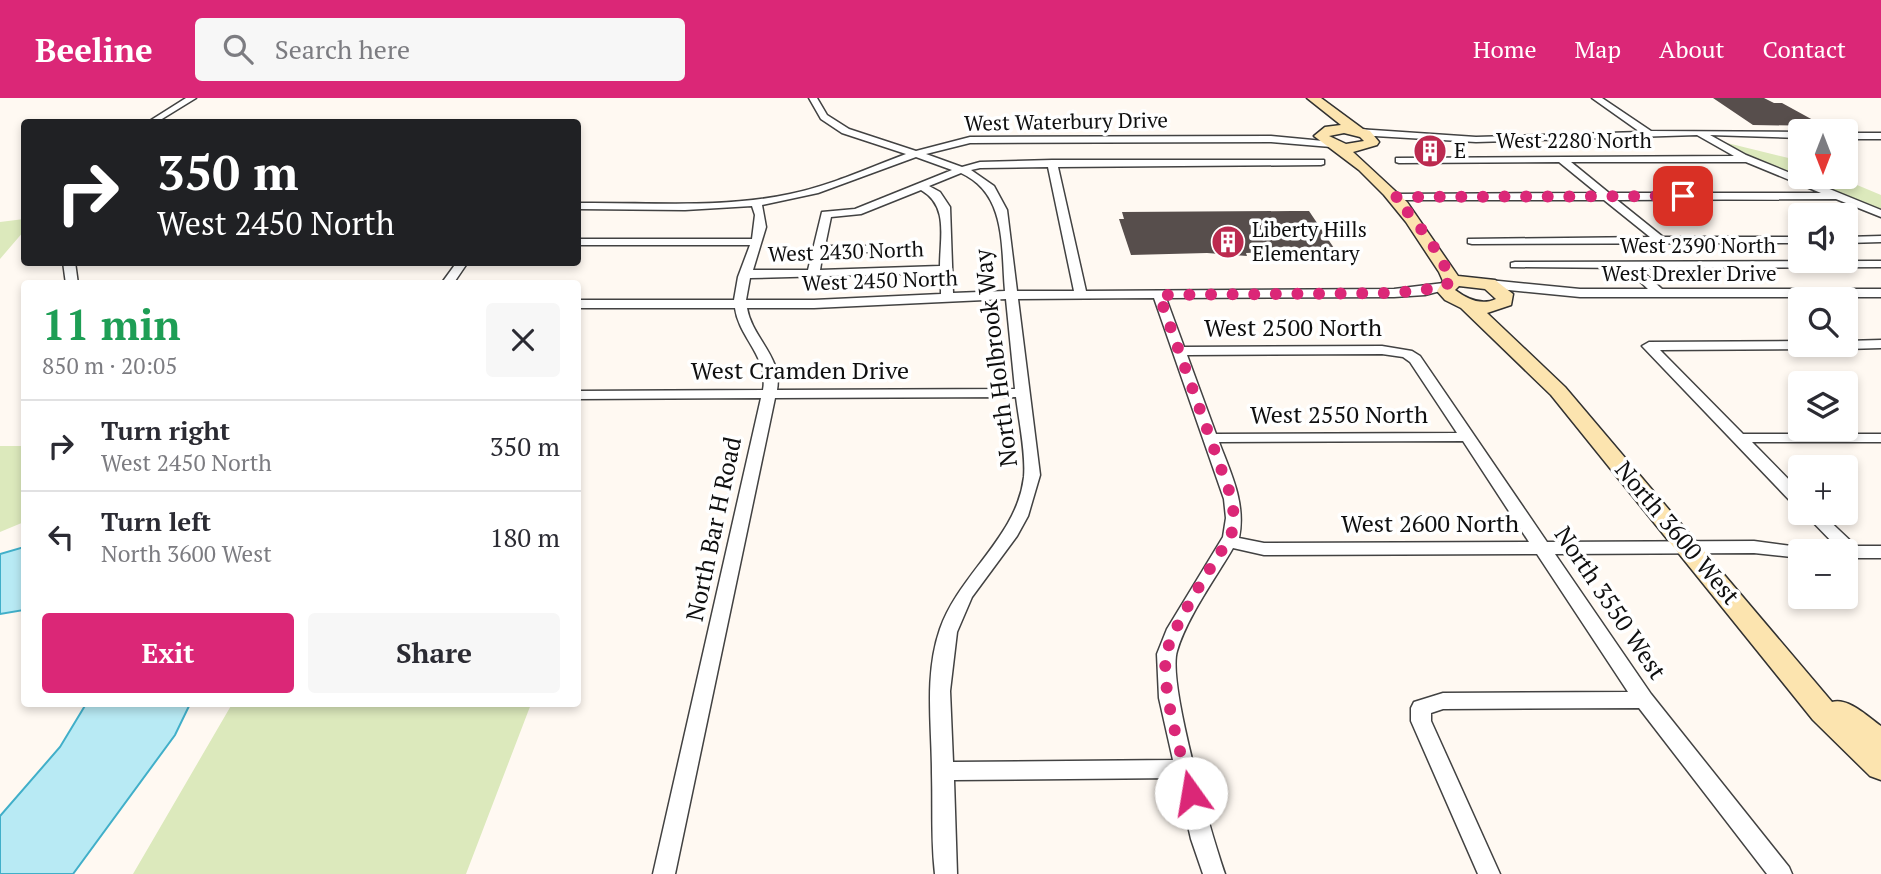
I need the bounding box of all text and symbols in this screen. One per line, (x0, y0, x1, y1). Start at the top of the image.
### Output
search box (195, 18, 685, 81)
text: Beeline (35, 28, 153, 71)
icon: search (219, 30, 257, 68)
text: Search here (275, 32, 410, 66)
text: Home (1473, 33, 1537, 65)
text: Map (1575, 33, 1621, 65)
text: About (1659, 33, 1725, 65)
text: Contact (1763, 33, 1846, 65)
street label: West Waterbury Drive (964, 105, 1168, 137)
north arrow (1788, 119, 1858, 189)
map controls (1788, 119, 1858, 609)
street label: West 2280 North (1496, 126, 1652, 154)
building icon: E (1411, 132, 1449, 170)
place label: E (1454, 136, 1466, 164)
text: 350 m (157, 139, 299, 204)
icon: right (42, 147, 133, 238)
pin (1653, 166, 1713, 226)
icon: arrive (1664, 177, 1702, 215)
text: West 2450 North (157, 202, 394, 244)
button: sound (1788, 203, 1858, 273)
place label: Liberty Hills Elementary (1252, 215, 1367, 267)
building icon: Liberty Hills Elementary (1209, 223, 1247, 261)
street label: West 2390 North (1620, 231, 1776, 259)
street label: West 2430 North (768, 234, 924, 268)
street label: North Holbrook Way (966, 247, 1024, 469)
street label: West Drexler Drive (1602, 259, 1776, 287)
street label: West 2450 North (802, 263, 958, 297)
button: search (1788, 287, 1858, 357)
text: 11 min (42, 296, 181, 352)
button: close (486, 303, 560, 377)
street label: West 2500 North (1204, 311, 1382, 343)
text: 850 m · 20:05 (42, 350, 177, 381)
street label: West Cramden Drive (691, 354, 909, 386)
button: layers (1788, 371, 1858, 441)
street label: West 2550 North (1250, 398, 1428, 430)
text: Turn right (101, 413, 230, 447)
icon: right (42, 427, 80, 465)
text: 350 m (490, 429, 560, 463)
street label: North Bar H Road (678, 434, 748, 624)
text: West 2450 North (101, 447, 272, 478)
street label: North 3600 West (1608, 454, 1747, 611)
button: + (1788, 455, 1858, 525)
text: Turn left (101, 504, 211, 538)
street label: West 2600 North (1341, 507, 1519, 539)
icon: left (42, 518, 80, 556)
text: 180 m (490, 520, 560, 554)
street label: North 3550 West (1548, 520, 1674, 685)
text: North 3600 West (101, 538, 272, 569)
button: − (1788, 539, 1858, 609)
button: Exit (42, 613, 294, 693)
button: Share (308, 613, 560, 693)
position arrow (1154, 756, 1228, 830)

